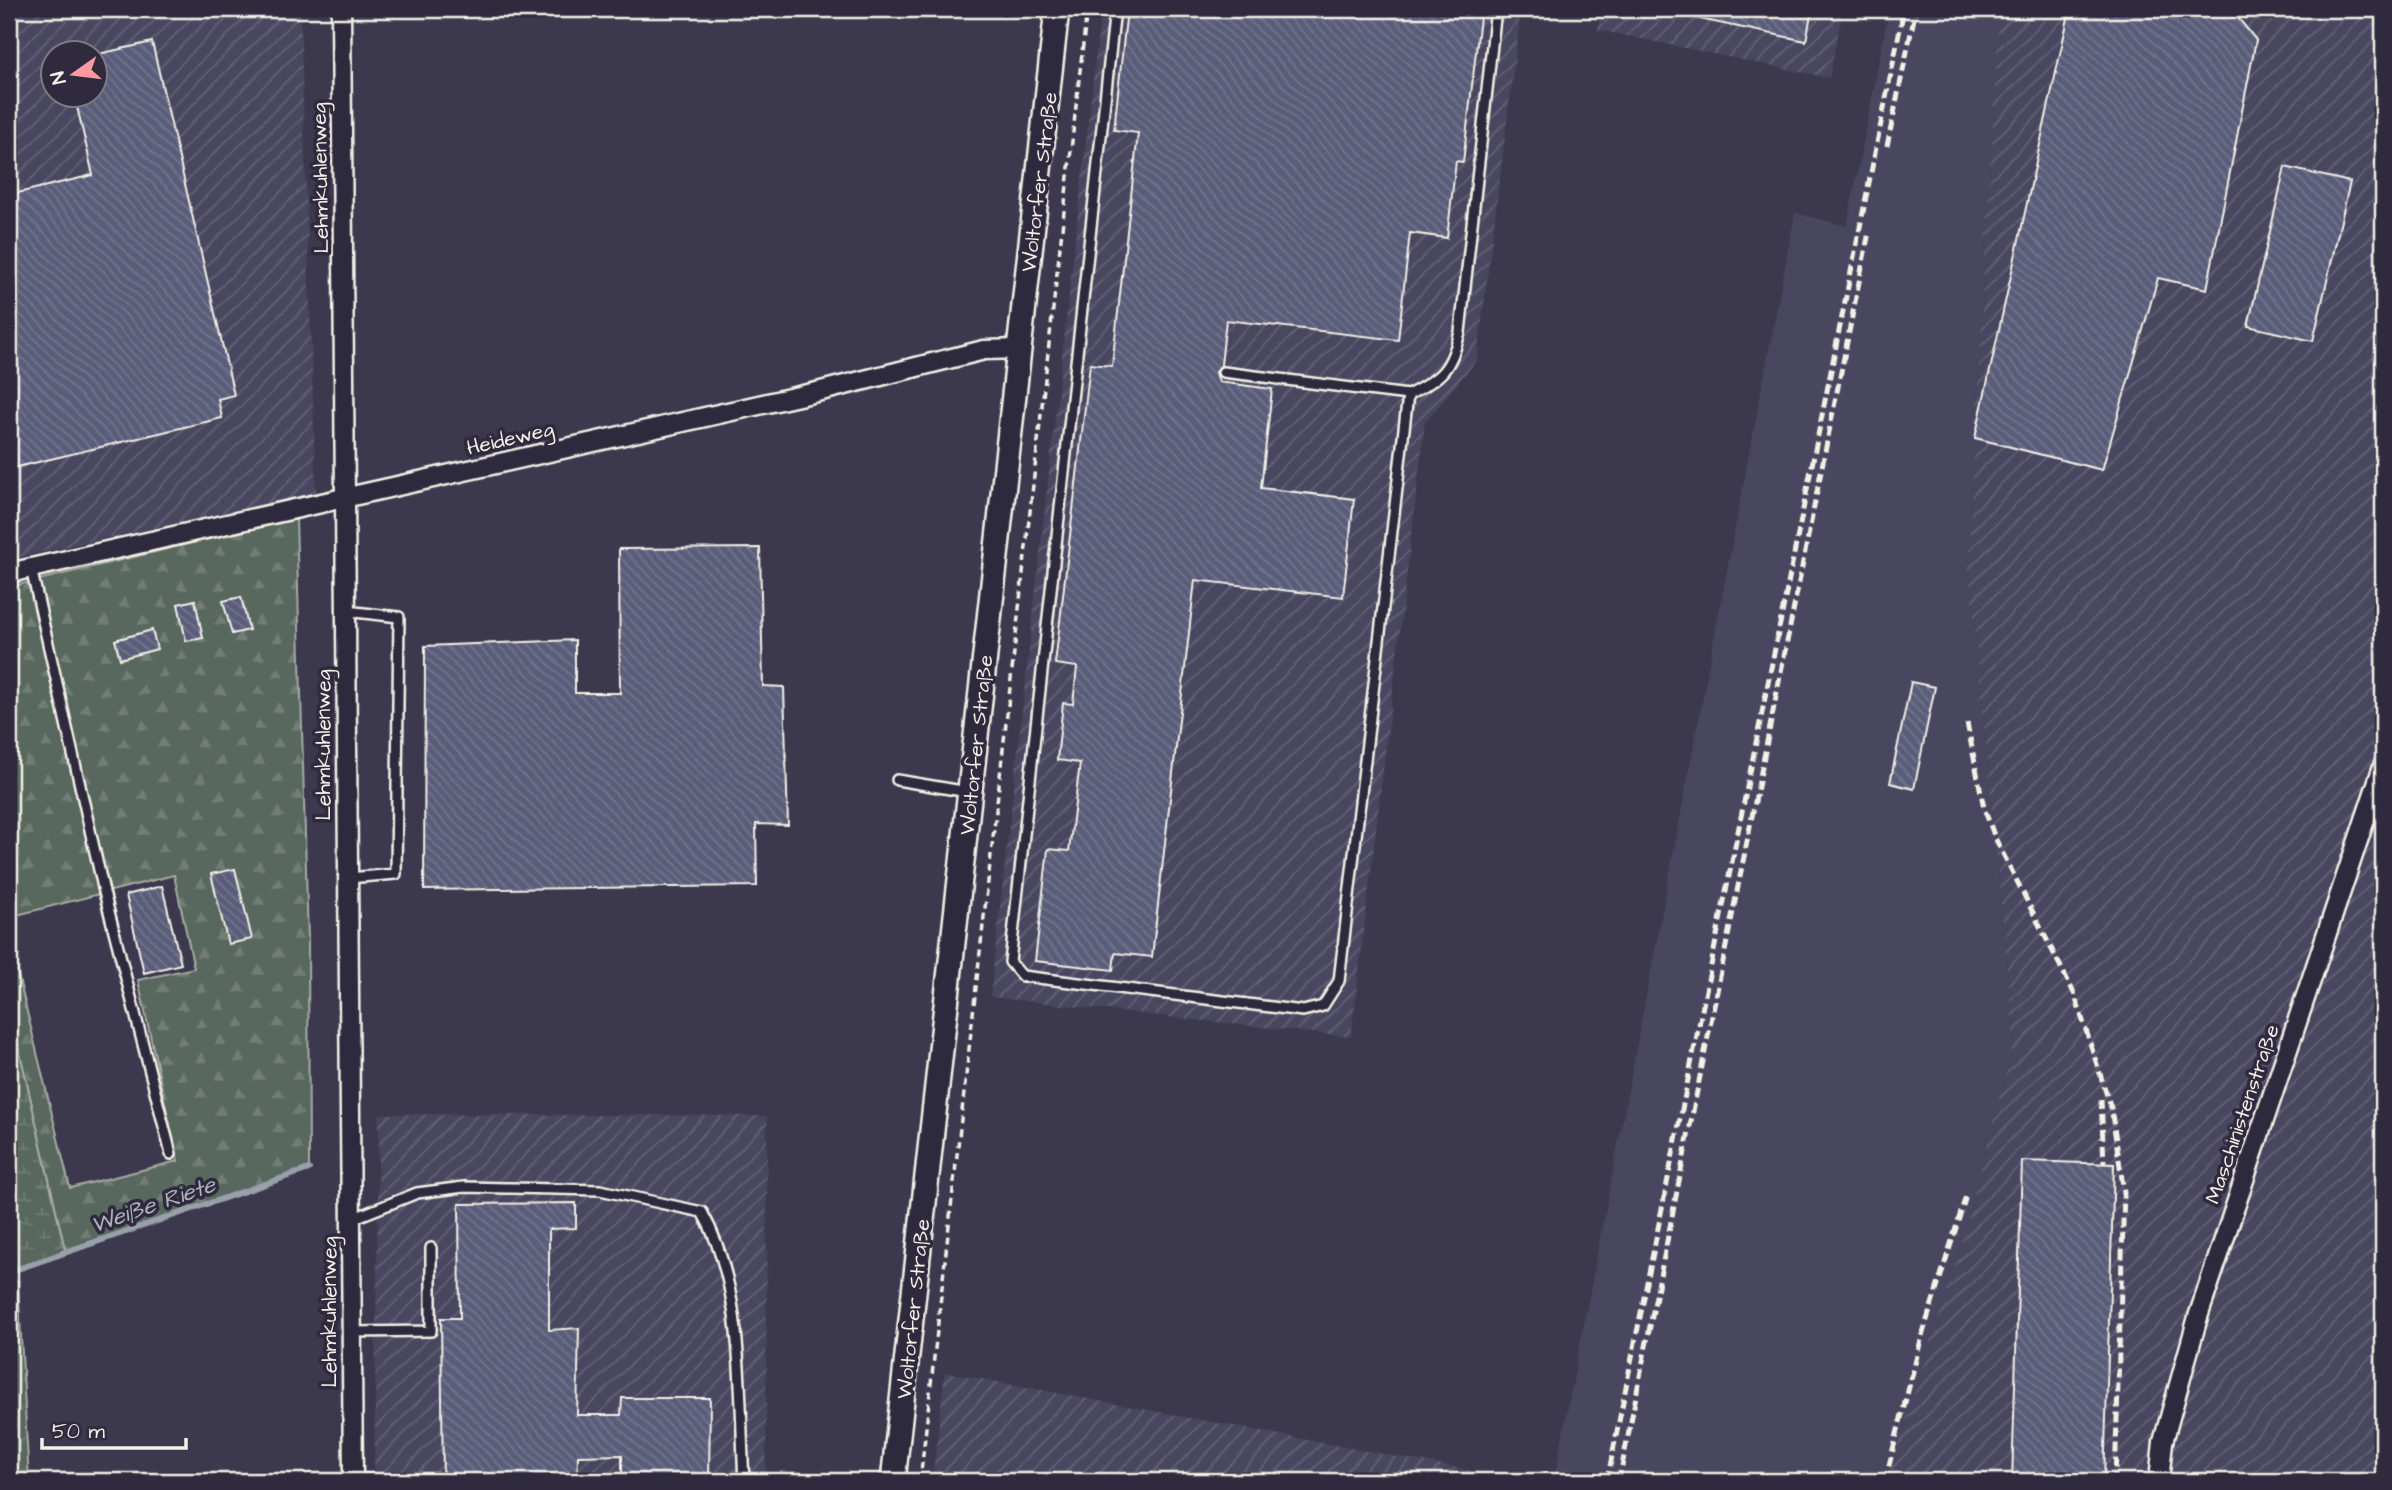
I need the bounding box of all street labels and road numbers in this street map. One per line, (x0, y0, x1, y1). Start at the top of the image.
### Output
street label: Woltorfer Straße (1014, 90, 1065, 274)
street label: Lehmkuhlenweg (305, 102, 338, 254)
street label: Heideweg (464, 414, 557, 465)
street label: Woltorfer Straße (953, 653, 1000, 837)
street label: Lehmkuhlenweg (309, 669, 340, 820)
street label: Maschinistenstraße (2198, 1021, 2287, 1208)
street label: Woltorfer Straße (890, 1217, 937, 1401)
street label: Lehmkuhlenweg (315, 1236, 346, 1387)

